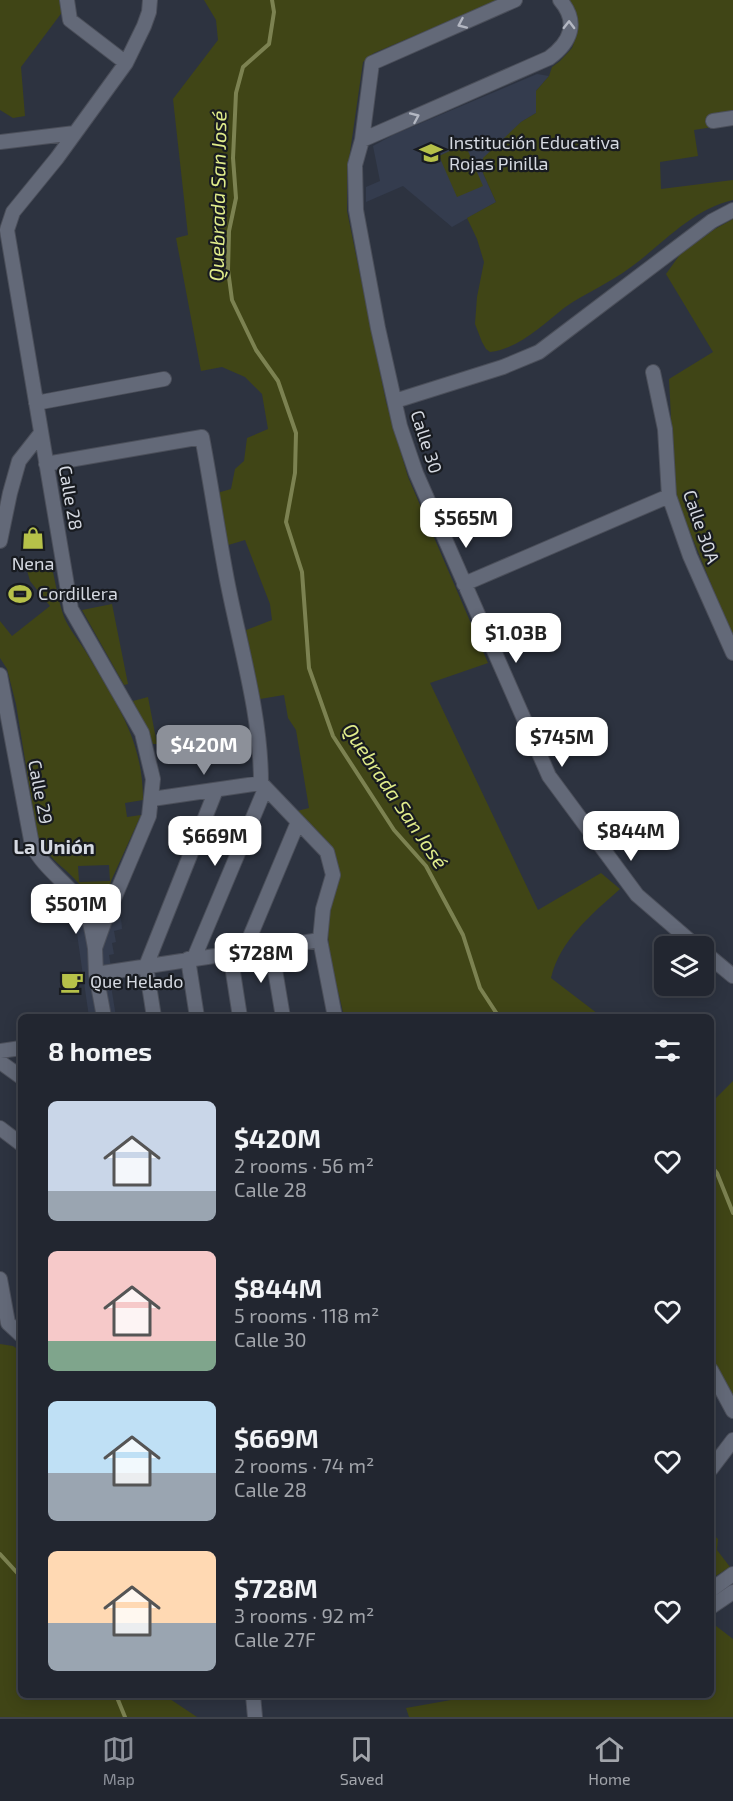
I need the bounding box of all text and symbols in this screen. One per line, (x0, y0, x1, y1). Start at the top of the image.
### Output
one-way arrow (457, 16, 468, 28)
one-way arrow (563, 20, 575, 29)
water label: Quebrada San José (204, 110, 230, 282)
one-way arrow (409, 112, 420, 124)
place label: Institución Educativa Rojas Pinilla (449, 131, 620, 174)
school or university icon: Institución Educativa Rojas Pinilla (418, 140, 444, 166)
street label: Calle 30 (406, 407, 448, 476)
street label: Calle 28 (54, 464, 88, 532)
street label: Calle 30A (679, 487, 725, 567)
pin: $565M (424, 498, 508, 549)
text: $565M (434, 505, 498, 529)
shop icon: Nena (20, 525, 46, 551)
place label: Nena (12, 552, 54, 574)
sports icon: Cordillera (7, 581, 33, 607)
place label: Cordillera (38, 582, 118, 604)
pin: $1.03B (467, 613, 565, 664)
text: $1.03B (485, 620, 547, 644)
pin: $745M (520, 717, 604, 768)
water label: Quebrada San José (338, 718, 454, 873)
text: $745M (530, 724, 594, 748)
pin: $420M (162, 725, 246, 776)
text: $420M (171, 732, 237, 756)
street label: Calle 29 (24, 758, 58, 826)
pin: $844M (589, 811, 673, 862)
pin: $669M (173, 816, 257, 867)
text: $844M (597, 818, 665, 842)
text: $669M (182, 823, 248, 847)
district label: La Unión (13, 834, 95, 858)
pin: $501M (34, 884, 118, 935)
text: $501M (45, 891, 107, 915)
pin: $728M (219, 933, 303, 984)
map controls (654, 936, 714, 996)
button: layers (654, 936, 714, 996)
text: $728M (229, 940, 293, 964)
cafe icon: Que Helado (59, 969, 85, 995)
place label: Que Helado (90, 970, 183, 992)
icon: filters (651, 1034, 684, 1067)
text: 8 homes (48, 1035, 152, 1066)
text: $420M (234, 1122, 321, 1153)
icon: home (96, 1125, 168, 1197)
icon: heart (651, 1145, 684, 1178)
text: 2 rooms · 56 m² (234, 1153, 374, 1177)
text: Calle 28 (234, 1177, 307, 1201)
text: $844M (234, 1272, 322, 1303)
icon: home (96, 1275, 168, 1347)
icon: heart (651, 1295, 684, 1328)
text: 5 rooms · 118 m² (234, 1303, 379, 1327)
text: Calle 30 (234, 1327, 307, 1351)
text: $669M (234, 1422, 319, 1453)
icon: home (96, 1425, 168, 1497)
icon: heart (651, 1445, 684, 1478)
text: 2 rooms · 74 m² (234, 1453, 374, 1477)
text: Calle 28 (234, 1477, 307, 1501)
text: $728M (234, 1572, 318, 1603)
icon: home (96, 1575, 168, 1647)
icon: heart (651, 1595, 684, 1628)
text: 3 rooms · 92 m² (234, 1603, 374, 1627)
text: Calle 27F (234, 1627, 316, 1651)
tab: Map (102, 1733, 135, 1788)
tab: Saved (340, 1733, 384, 1788)
tab: Home (588, 1733, 631, 1788)

